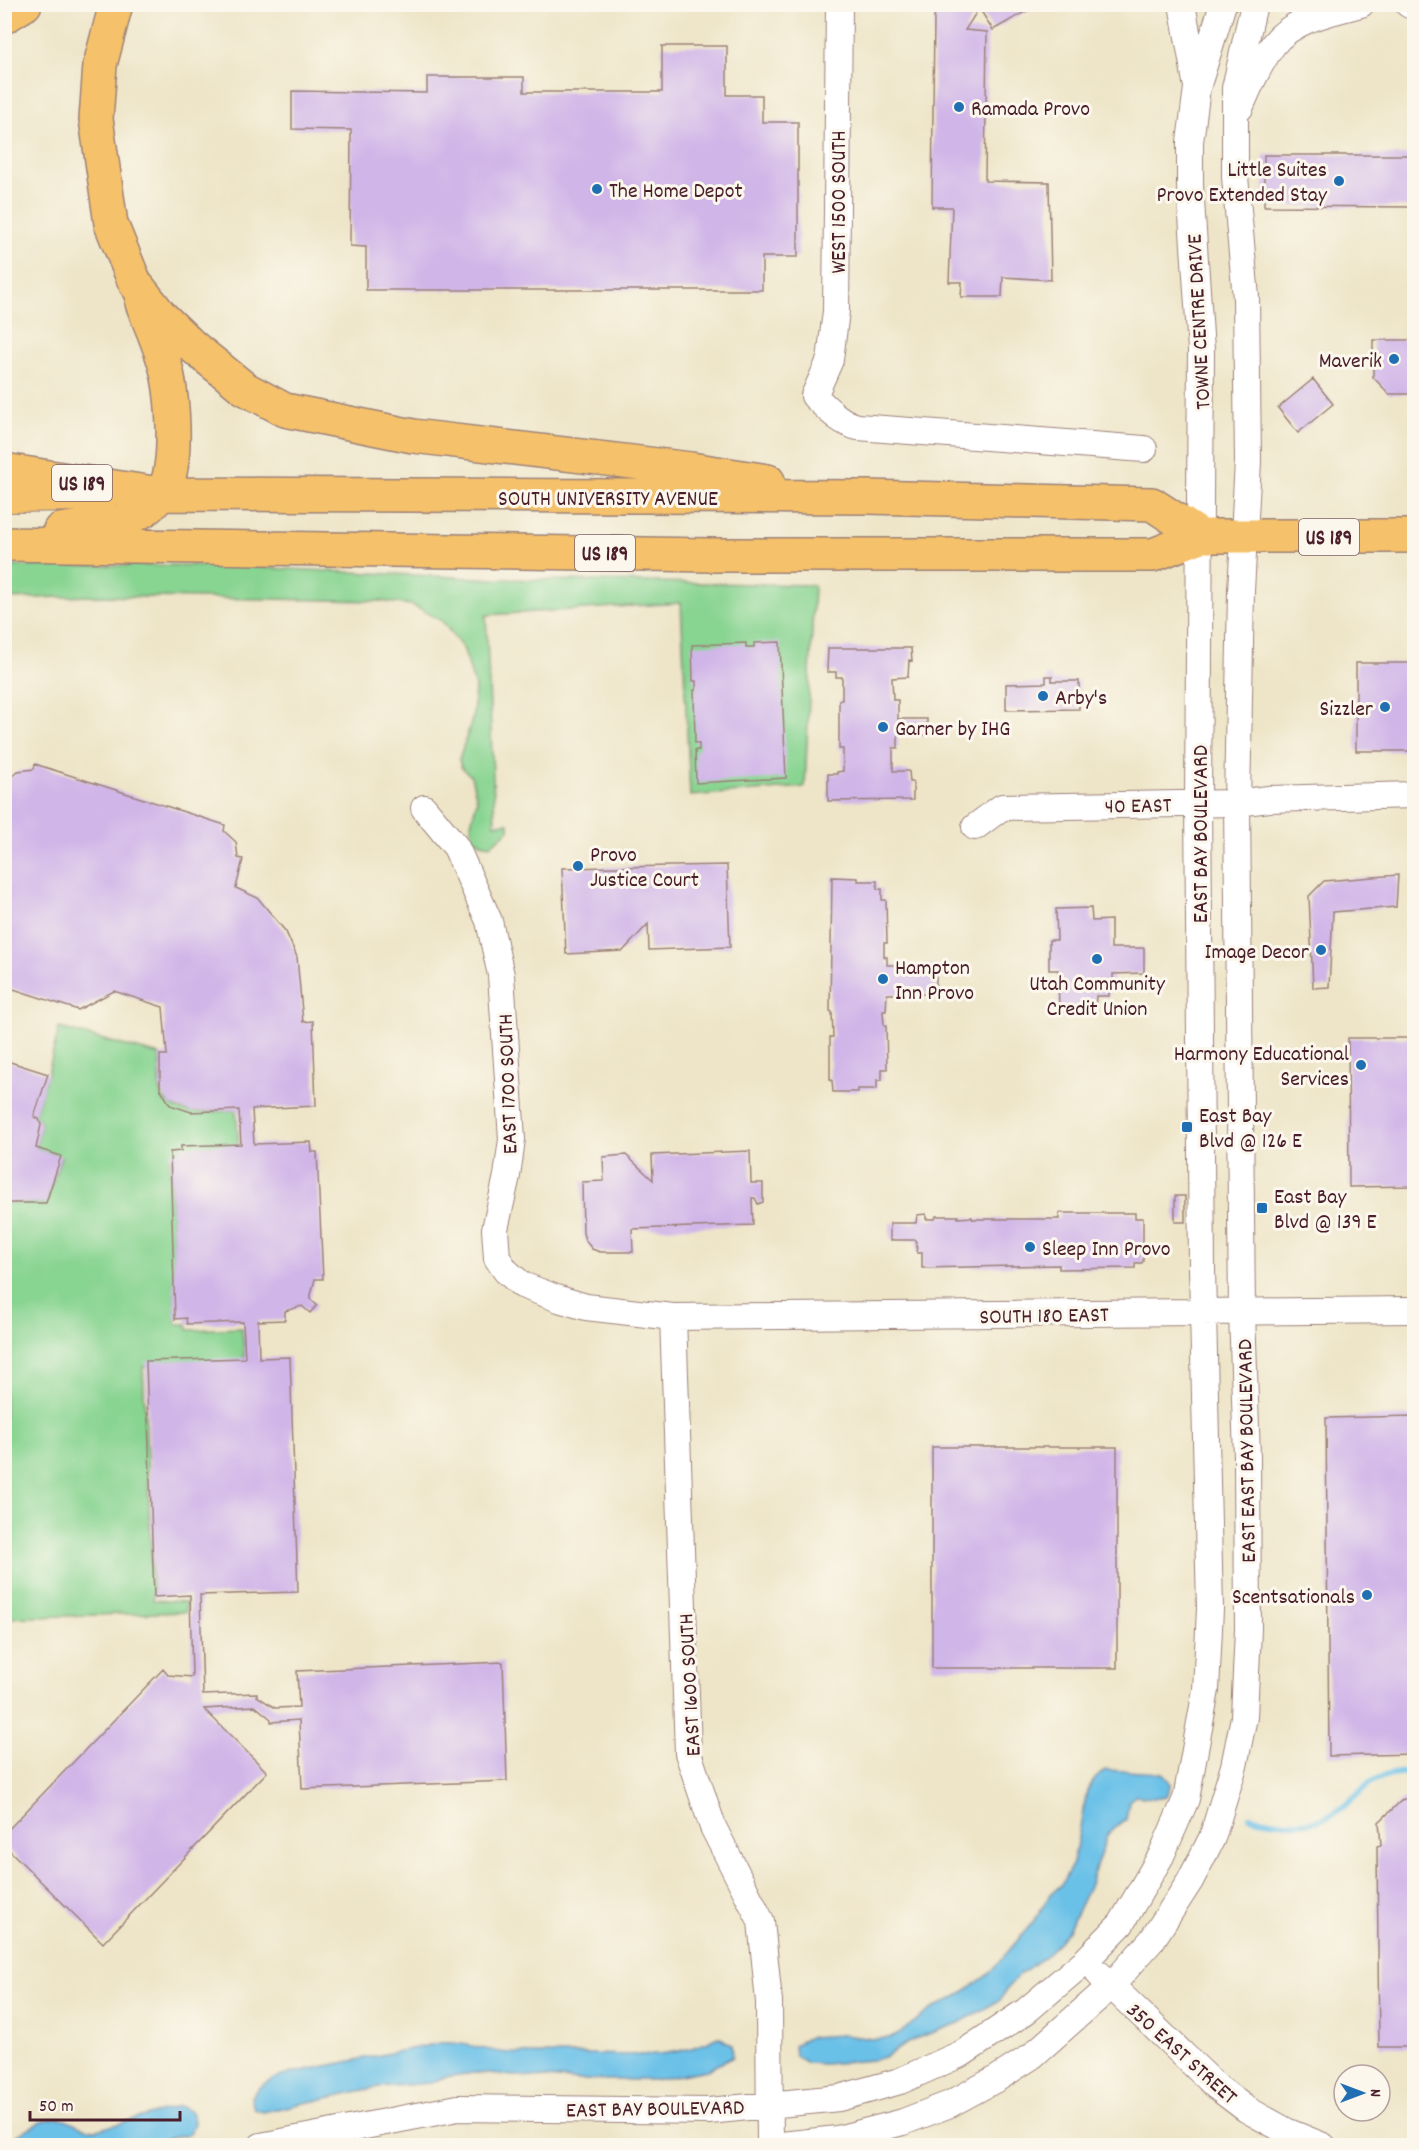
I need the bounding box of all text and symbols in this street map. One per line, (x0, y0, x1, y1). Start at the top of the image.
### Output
place label: Ramada Provo (971, 95, 1090, 126)
marker: Ramada Provo (952, 100, 966, 114)
street label: WEST 1500 SOUTH (825, 130, 856, 274)
place label: Little Suites Provo Extended Stay (1157, 156, 1328, 212)
marker: Little Suites Provo Extended Stay (1332, 174, 1346, 188)
place label: The Home Depot (609, 177, 743, 208)
marker: The Home Depot (590, 182, 604, 196)
street label: TOWNE CENTRE DRIVE (1180, 233, 1221, 410)
place label: Maverik (1319, 347, 1382, 378)
marker: Maverik (1387, 352, 1401, 366)
road number: US 189 (52, 465, 112, 501)
street label: SOUTH UNIVERSITY AVENUE (498, 485, 718, 516)
road number: US 189 (1299, 519, 1359, 555)
road number: US 189 (575, 535, 635, 571)
place label: Arby's (1055, 684, 1107, 715)
marker: Arby's (1036, 689, 1050, 703)
place label: Sizzler (1319, 695, 1374, 726)
marker: Sizzler (1378, 700, 1392, 714)
place label: Garner by IHG (895, 715, 1010, 746)
marker: Garner by IHG (876, 720, 890, 734)
street label: EAST BAY BOULEVARD (1187, 745, 1218, 923)
street label: 40 EAST (1104, 791, 1172, 824)
place label: Provo Justice Court (590, 841, 699, 897)
marker: Provo Justice Court (571, 859, 585, 873)
place label: Image Decor (1205, 938, 1310, 969)
marker: Image Decor (1314, 943, 1328, 957)
marker: Utah Community Credit Union (1090, 952, 1104, 966)
place label: Hampton Inn Provo (895, 954, 974, 1010)
place label: Utah Community Credit Union (1029, 970, 1166, 1026)
marker: Hampton Inn Provo (876, 972, 890, 986)
street label: EAST 1700 SOUTH (492, 1013, 527, 1155)
place label: Harmony Educational Services (1174, 1040, 1349, 1096)
marker: Harmony Educational Services (1354, 1058, 1368, 1072)
place label: East Bay Blvd @ 126 E (1199, 1102, 1302, 1158)
marker: East Bay Blvd @ 126 E (1180, 1120, 1194, 1134)
place label: East Bay Blvd @ 139 E (1274, 1183, 1377, 1239)
marker: East Bay Blvd @ 139 E (1255, 1201, 1269, 1215)
place label: Sleep Inn Provo (1042, 1235, 1171, 1266)
marker: Sleep Inn Provo (1023, 1240, 1037, 1254)
street label: SOUTH 180 EAST (979, 1301, 1109, 1334)
street label: EAST EAST BAY BOULEVARD (1231, 1339, 1266, 1563)
place label: Scentsationals (1232, 1583, 1355, 1614)
marker: Scentsationals (1360, 1588, 1374, 1602)
street label: EAST 1600 SOUTH (672, 1613, 711, 1757)
street label: 350 EAST STREET (1118, 1996, 1243, 2113)
north arrow (1332, 2063, 1392, 2123)
scale bar (30, 2084, 180, 2122)
text: N (1363, 2089, 1386, 2097)
street label: EAST BAY BOULEVARD (566, 2093, 745, 2128)
text: 50 m (39, 2095, 74, 2120)

